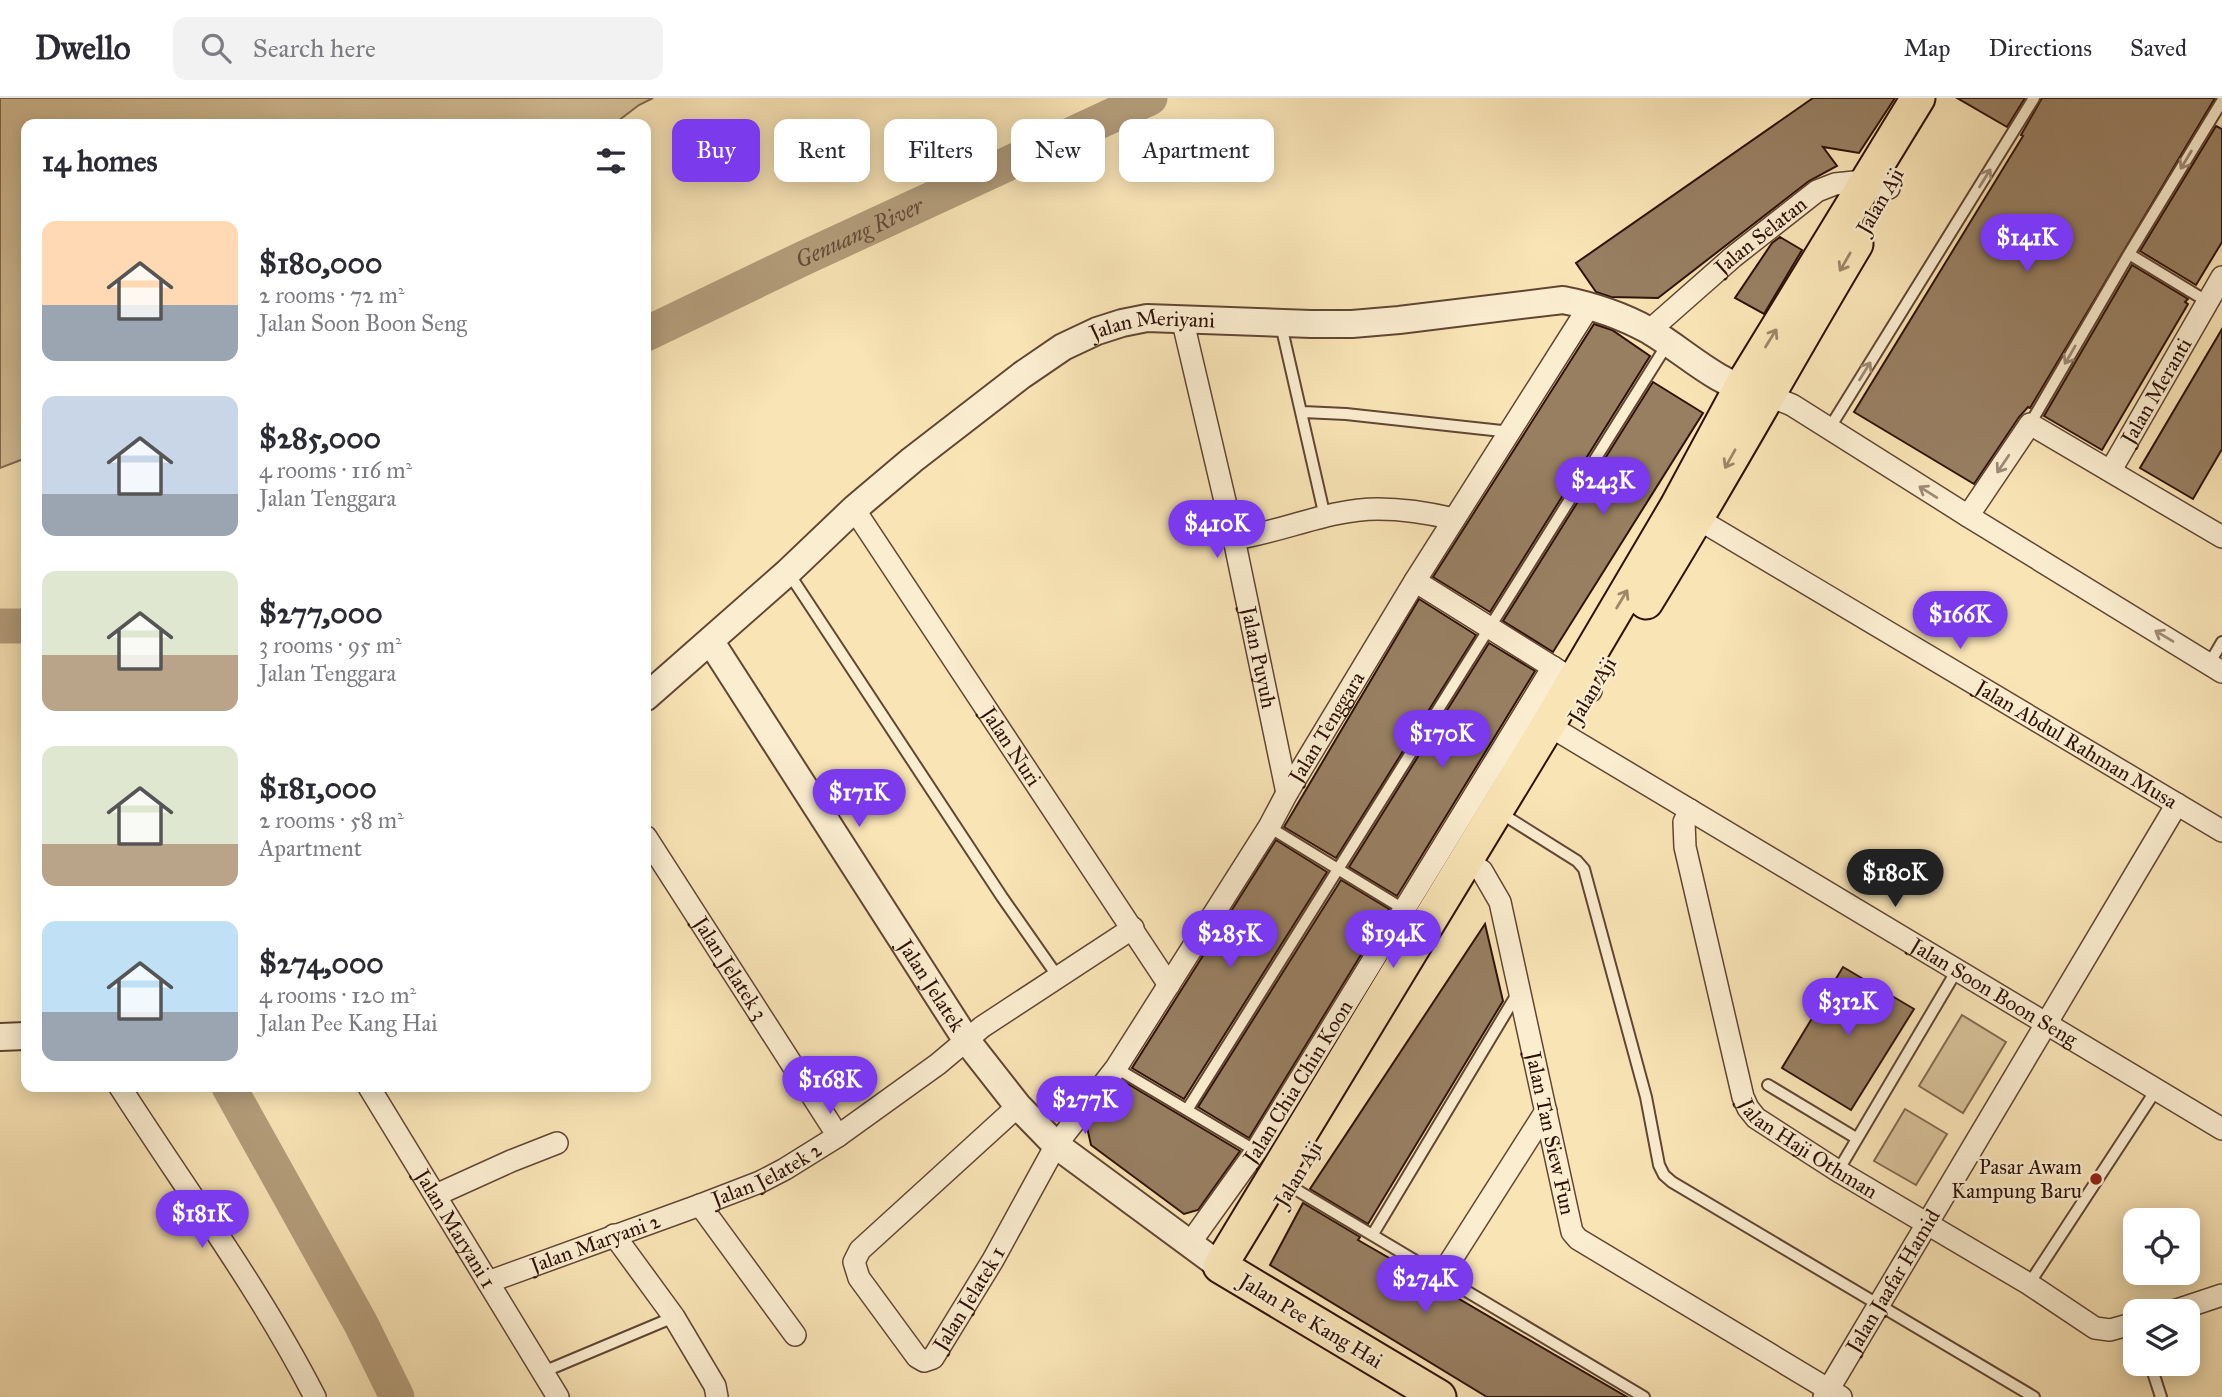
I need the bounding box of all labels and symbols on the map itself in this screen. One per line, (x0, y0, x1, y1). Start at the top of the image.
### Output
one-way arrow (2179, 149, 2193, 169)
street label: Jalan Aji (1850, 163, 1909, 241)
one-way arrow (1978, 168, 1992, 188)
water label: Genuang River (791, 190, 929, 274)
street label: Jalan Selatan (1708, 191, 1812, 281)
pin: $141K (1978, 214, 2076, 274)
one-way arrow (1837, 252, 1851, 272)
street label: Jalan Meriyani (1083, 303, 1216, 347)
one-way arrow (1764, 329, 1779, 348)
street label: Jalan Meranti (2114, 333, 2197, 451)
one-way arrow (2063, 344, 2076, 365)
one-way arrow (1859, 362, 1873, 382)
one-way arrow (1723, 448, 1736, 469)
one-way arrow (1996, 454, 2010, 473)
pin: $243K (1554, 458, 1652, 517)
one-way arrow (1919, 484, 1939, 498)
pin: $410K (1168, 500, 1266, 560)
one-way arrow (1615, 590, 1629, 610)
pin: $166K (1911, 592, 2009, 651)
street label: Jalan Puyuh (1235, 602, 1282, 711)
one-way arrow (2154, 629, 2174, 643)
street label: Jalan Aji (1561, 652, 1622, 729)
street label: Jalan Tenggara (1282, 667, 1370, 789)
street label: Jalan Abdul Rahman Musa (1969, 673, 2182, 814)
street label: Jalan Nuri (975, 700, 1047, 791)
pin: $170K (1393, 710, 1491, 770)
pin: $171K (810, 770, 908, 829)
pin: $180K (1846, 850, 1944, 909)
street label: Jalan Jelatek 3 (687, 910, 773, 1025)
pin: $285K (1181, 910, 1279, 970)
pin: $194K (1344, 910, 1442, 970)
street label: Jalan Soon Boon Seng (1904, 931, 2082, 1052)
street label: Jalan Jelatek (891, 933, 971, 1037)
pin: $312K (1799, 978, 1897, 1038)
street label: Jalan Chia Chin Koon (1237, 995, 1358, 1171)
street label: Jalan Tan Siew Fun (1520, 1047, 1581, 1217)
pin: $168K (781, 1056, 879, 1116)
pin: $277K (1036, 1076, 1134, 1136)
street label: Jalan Haji Othman (1732, 1093, 1882, 1205)
street label: Jalan Jelatek 2 (706, 1136, 827, 1213)
street label: Jalan Aji (1267, 1136, 1328, 1213)
place label: Pasar Awam Kampung Baru (1951, 1154, 2082, 1204)
street label: Jalan Maryani 1 (408, 1163, 501, 1293)
marker: Pasar Awam Kampung Baru (2088, 1171, 2104, 1187)
pin: $181K (153, 1190, 251, 1250)
street label: Jalan Jaafar Hamid (1839, 1204, 1946, 1359)
street label: Jalan Maryani 2 (525, 1207, 664, 1279)
street label: Jalan Jelatek 1 (926, 1242, 1011, 1357)
pin: $274K (1376, 1256, 1474, 1315)
street label: Jalan Pee Kang Hai (1233, 1267, 1388, 1374)

